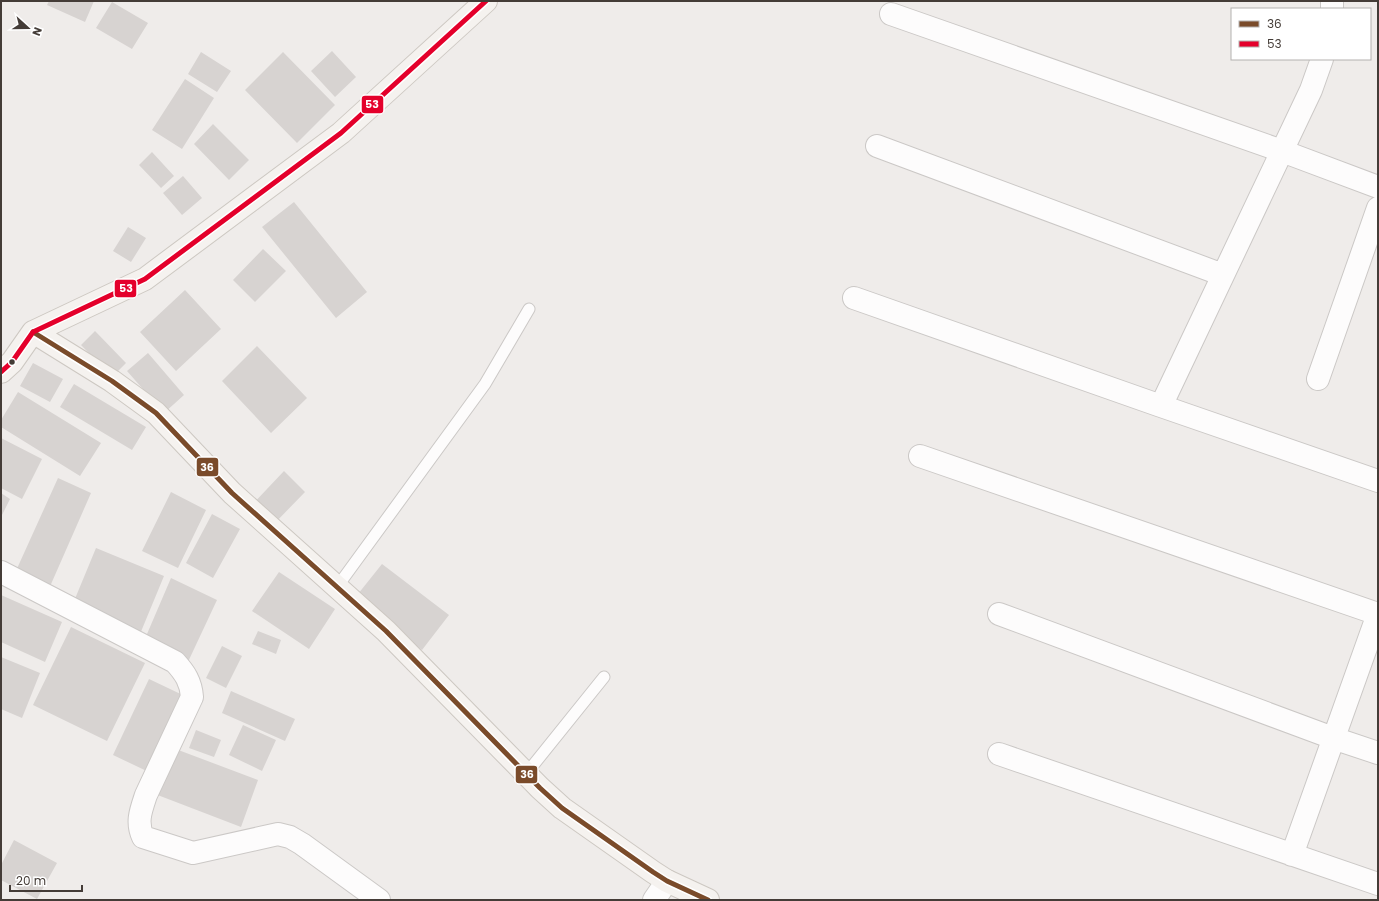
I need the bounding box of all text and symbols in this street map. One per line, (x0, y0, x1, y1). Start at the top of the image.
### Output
north arrow (8, 8, 48, 48)
legend (1231, 8, 1371, 60)
text: 36 (1267, 15, 1282, 32)
text: N (28, 25, 46, 38)
text: 53 (1267, 35, 1282, 52)
line badge: 53 (361, 95, 384, 114)
text: 53 (365, 96, 379, 112)
line badge: 53 (114, 279, 137, 298)
text: 53 (119, 280, 133, 296)
unlabelled marker (7, 357, 17, 367)
line badge: 36 (196, 457, 219, 477)
text: 36 (200, 459, 214, 475)
line badge: 36 (515, 765, 538, 784)
text: 36 (520, 766, 534, 782)
scale bar (10, 867, 82, 893)
text: 20 m (16, 872, 46, 889)

